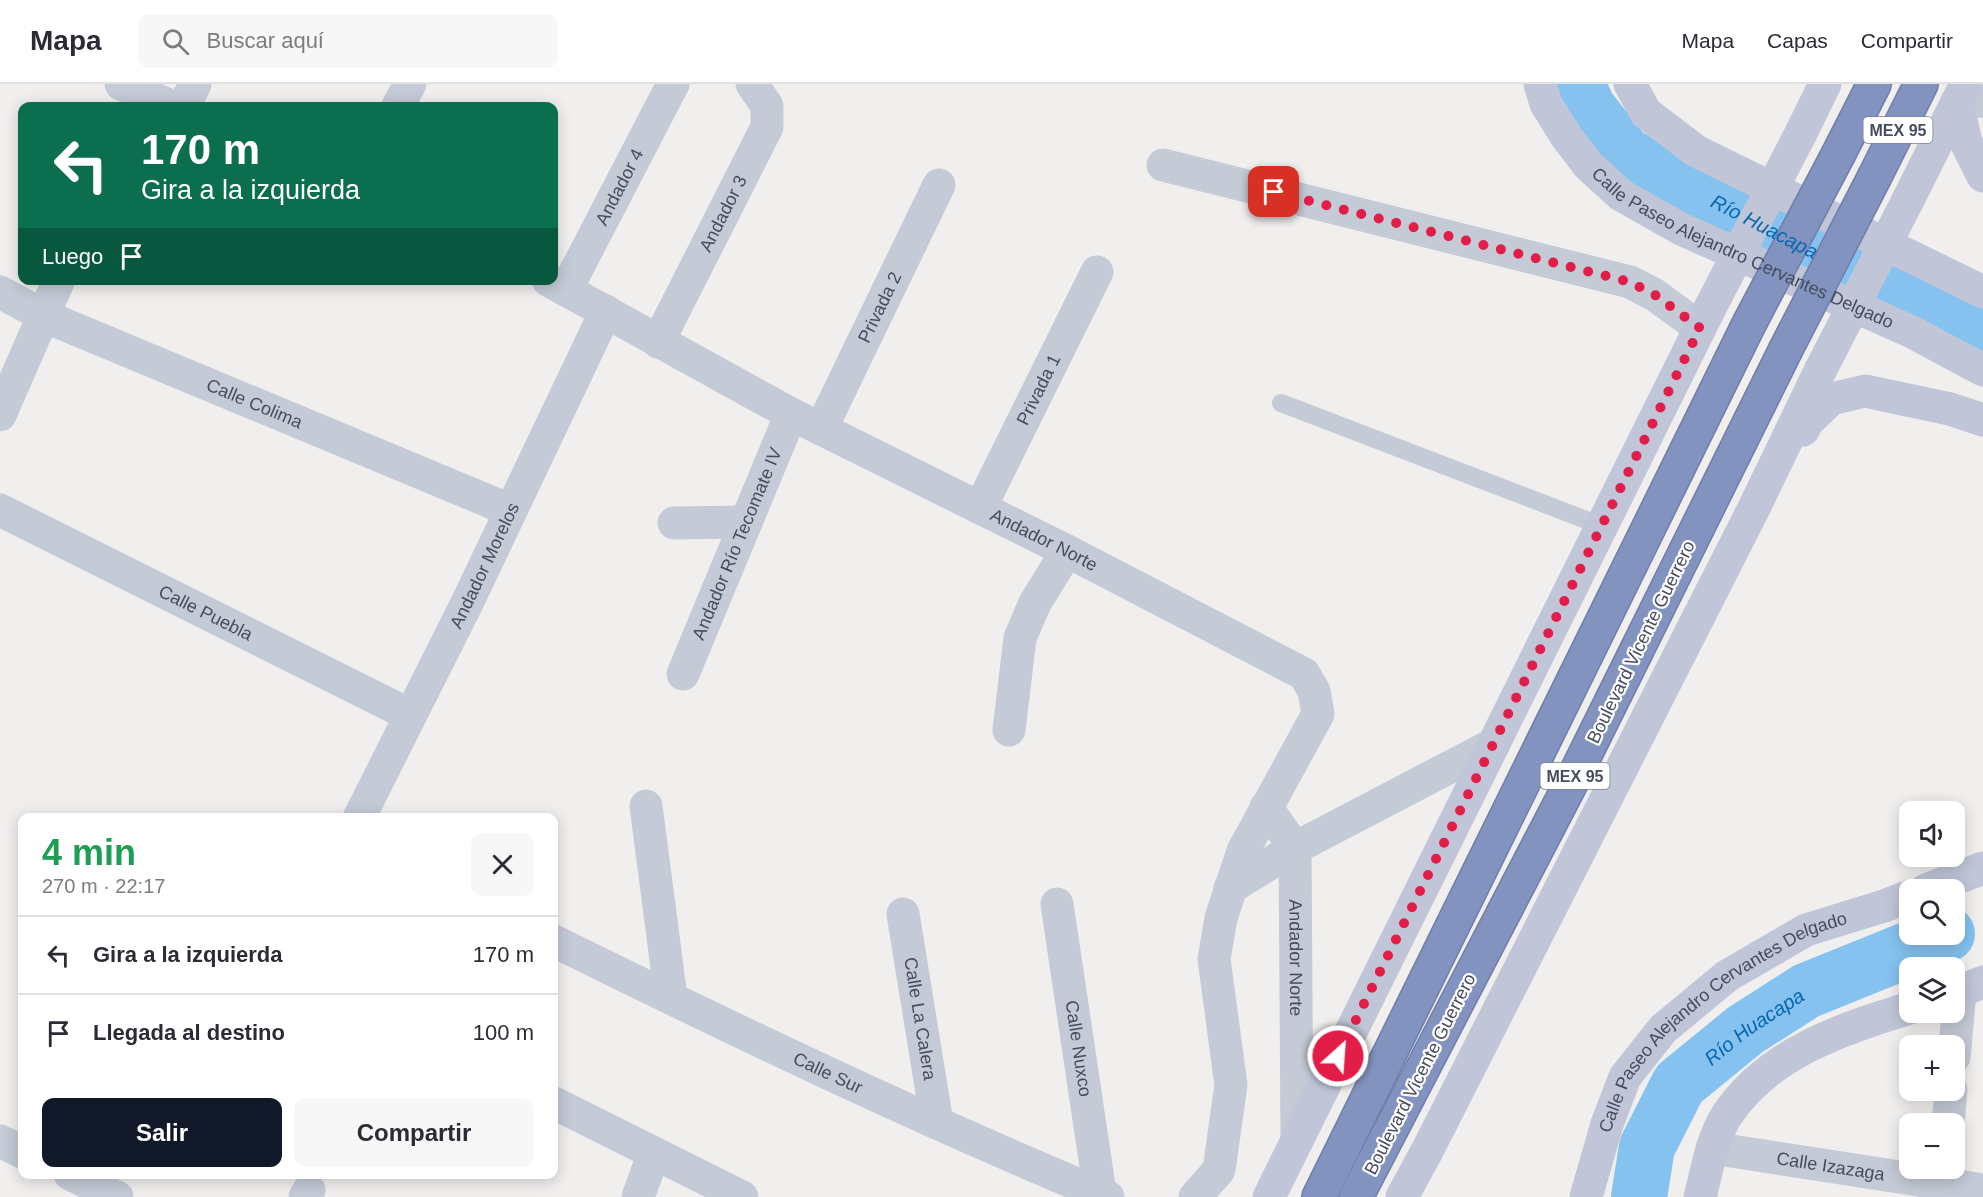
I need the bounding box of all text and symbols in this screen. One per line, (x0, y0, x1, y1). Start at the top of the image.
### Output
search box (138, 14, 558, 68)
text: Mapa (30, 25, 102, 56)
icon: search (159, 25, 192, 58)
text: Buscar aquí (207, 28, 324, 53)
text: Mapa (1682, 29, 1734, 52)
text: Capas (1767, 29, 1828, 52)
text: Compartir (1861, 29, 1953, 52)
road number: MEX 95 (1864, 117, 1932, 143)
icon: left (42, 126, 120, 204)
text: 170 m (141, 126, 260, 173)
street label: Andador 4 (591, 146, 648, 229)
street label: Calle Paseo Alejandro Cervantes Delgado (1588, 164, 1897, 332)
pin (1248, 166, 1299, 217)
street label: Andador 3 (695, 172, 751, 255)
text: Gira a la izquierda (141, 175, 360, 205)
icon: arrive (1257, 175, 1290, 208)
water label: Río Huacapa (1708, 190, 1822, 263)
icon: arrive (115, 240, 148, 273)
text: Luego (42, 244, 103, 269)
street label: Privada 2 (854, 269, 905, 346)
street label: Privada 1 (1013, 351, 1064, 428)
street label: Calle Colima (203, 375, 306, 433)
street label: Andador Río Tecomate IV (688, 445, 786, 643)
street label: Andador Morelos (446, 499, 523, 632)
street label: Andador Norte (987, 505, 1101, 575)
street label: Boulevard Vicente Guerrero (1583, 537, 1699, 747)
street label: Calle Puebla (156, 581, 257, 645)
road number: MEX 95 (1540, 763, 1610, 789)
map controls (1899, 801, 1965, 1179)
button: sound (1899, 801, 1965, 867)
text: 4 min (42, 832, 136, 873)
button: close (471, 833, 534, 896)
text: 270 m · 22:17 (42, 875, 165, 897)
button: search (1899, 879, 1965, 945)
street label: Andador Norte (1285, 899, 1306, 1016)
street label: Calle Paseo Alejandro Cervantes Delgado (1595, 908, 1849, 1135)
icon: left (42, 939, 75, 972)
text: Gira a la izquierda (93, 942, 283, 967)
text: 170 m (473, 942, 534, 967)
street label: Calle La Calera (900, 956, 940, 1082)
button: layers (1899, 957, 1965, 1023)
street label: Boulevard Vicente Guerrero (1361, 970, 1479, 1178)
water label: Río Huacapa (1700, 984, 1808, 1070)
street label: Calle Nuxco (1061, 999, 1096, 1098)
icon: arrive (42, 1017, 75, 1050)
text: Llegada al destino (93, 1020, 285, 1045)
text: 100 m (473, 1020, 534, 1045)
position arrow (1306, 1024, 1370, 1088)
button: + (1899, 1035, 1965, 1101)
street label: Calle Sur (790, 1048, 866, 1098)
button: Salir (42, 1098, 282, 1167)
button: Compartir (294, 1098, 534, 1167)
button: − (1899, 1113, 1965, 1179)
street label: Calle Izazaga (1775, 1148, 1887, 1185)

